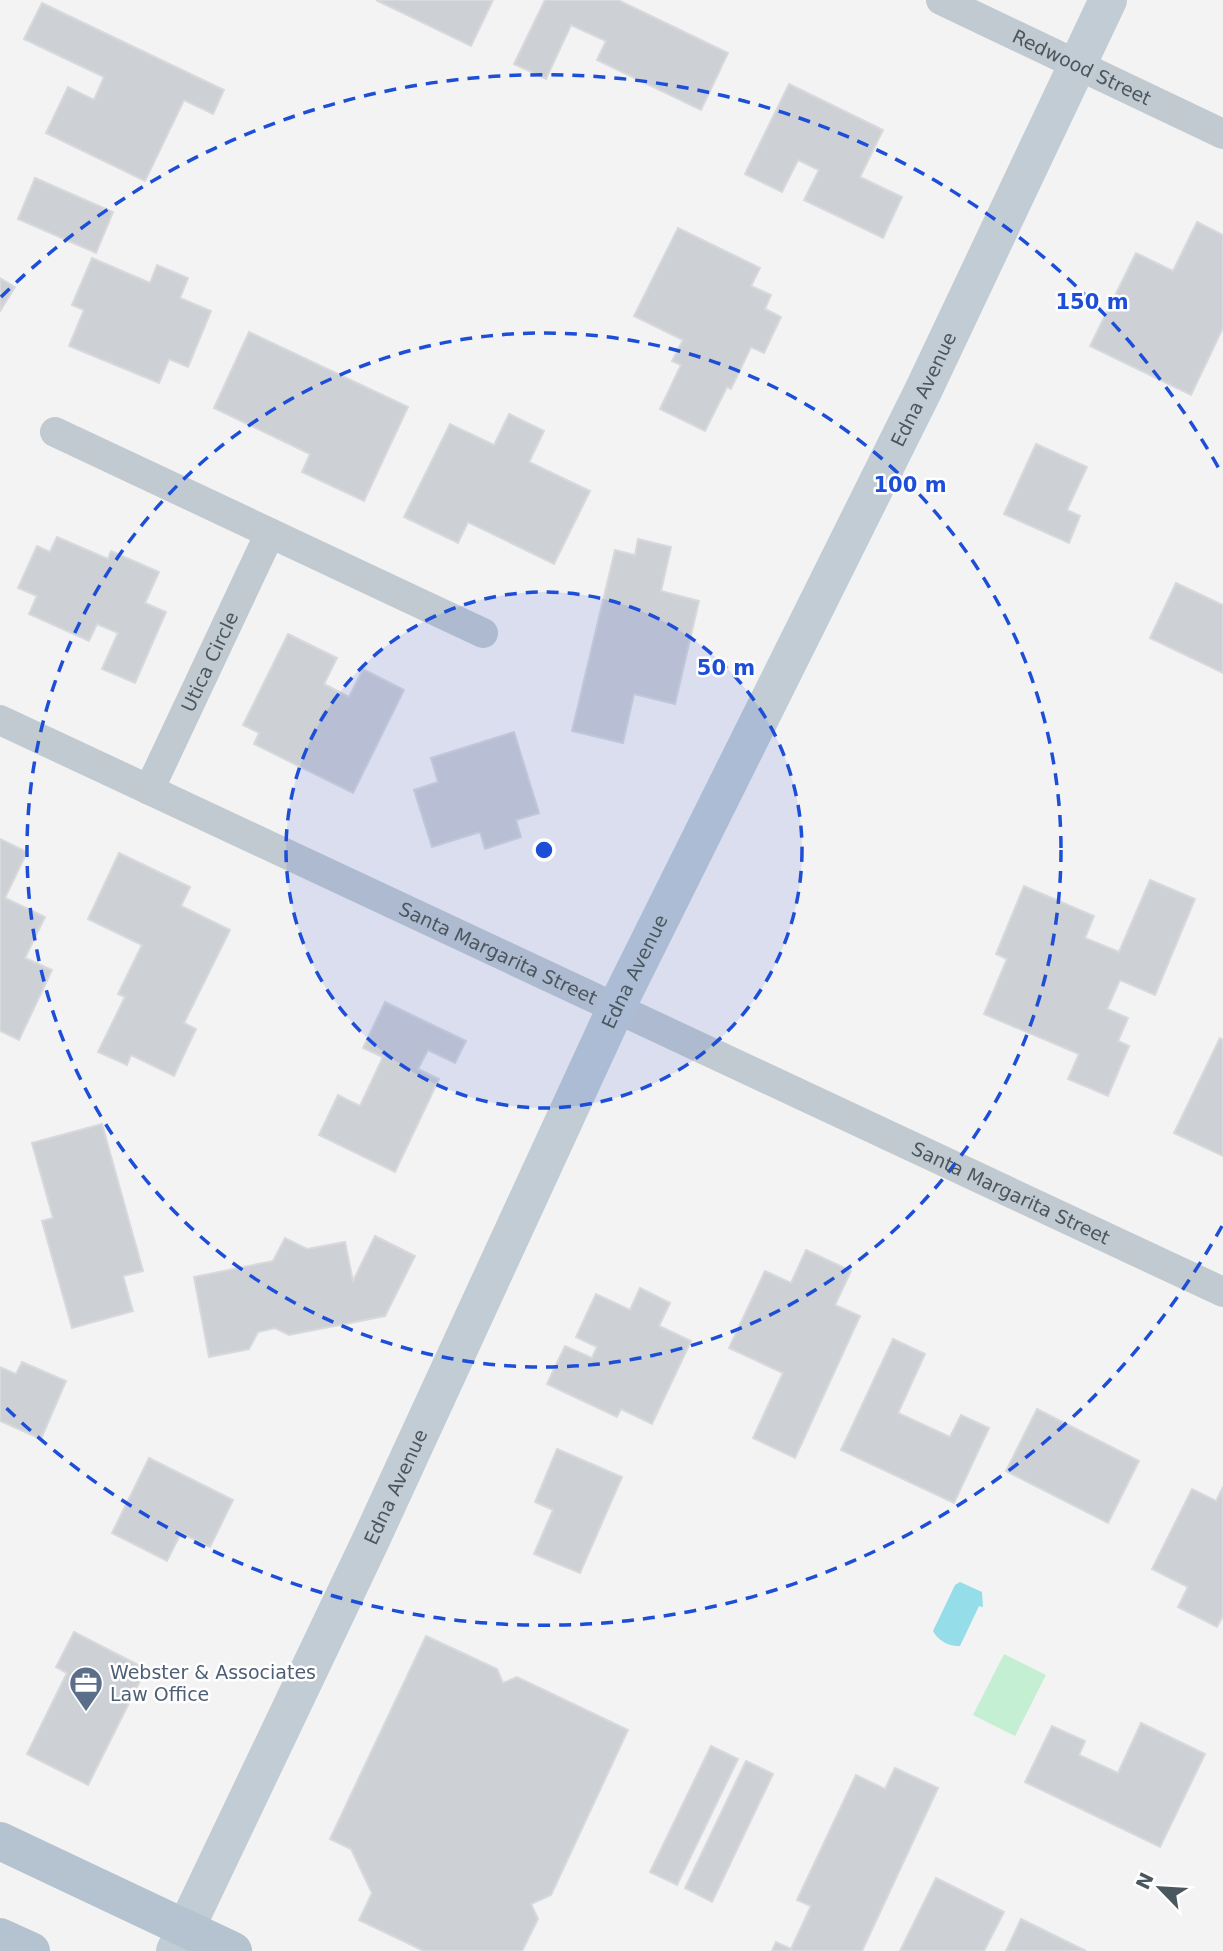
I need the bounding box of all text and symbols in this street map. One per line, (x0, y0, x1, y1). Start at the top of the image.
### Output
street label: Redwood Street (1009, 25, 1155, 109)
text: 150 m (1055, 290, 1129, 314)
street label: Edna Avenue (886, 328, 960, 450)
text: 100 m (873, 473, 947, 497)
street label: Utica Circle (176, 608, 242, 715)
text: 50 m (697, 656, 755, 680)
centre of rings (532, 838, 556, 862)
street label: Santa Margarita Street (396, 897, 601, 1009)
street label: Edna Avenue (597, 911, 672, 1032)
street label: Santa Margarita Street (908, 1137, 1113, 1249)
street label: Edna Avenue (359, 1426, 431, 1548)
place label: Webster & Associates Law Office (110, 1661, 316, 1705)
office icon: Webster & Associates Law Office (67, 1664, 105, 1713)
north arrow (1125, 1853, 1195, 1923)
text: N (1131, 1869, 1158, 1893)

